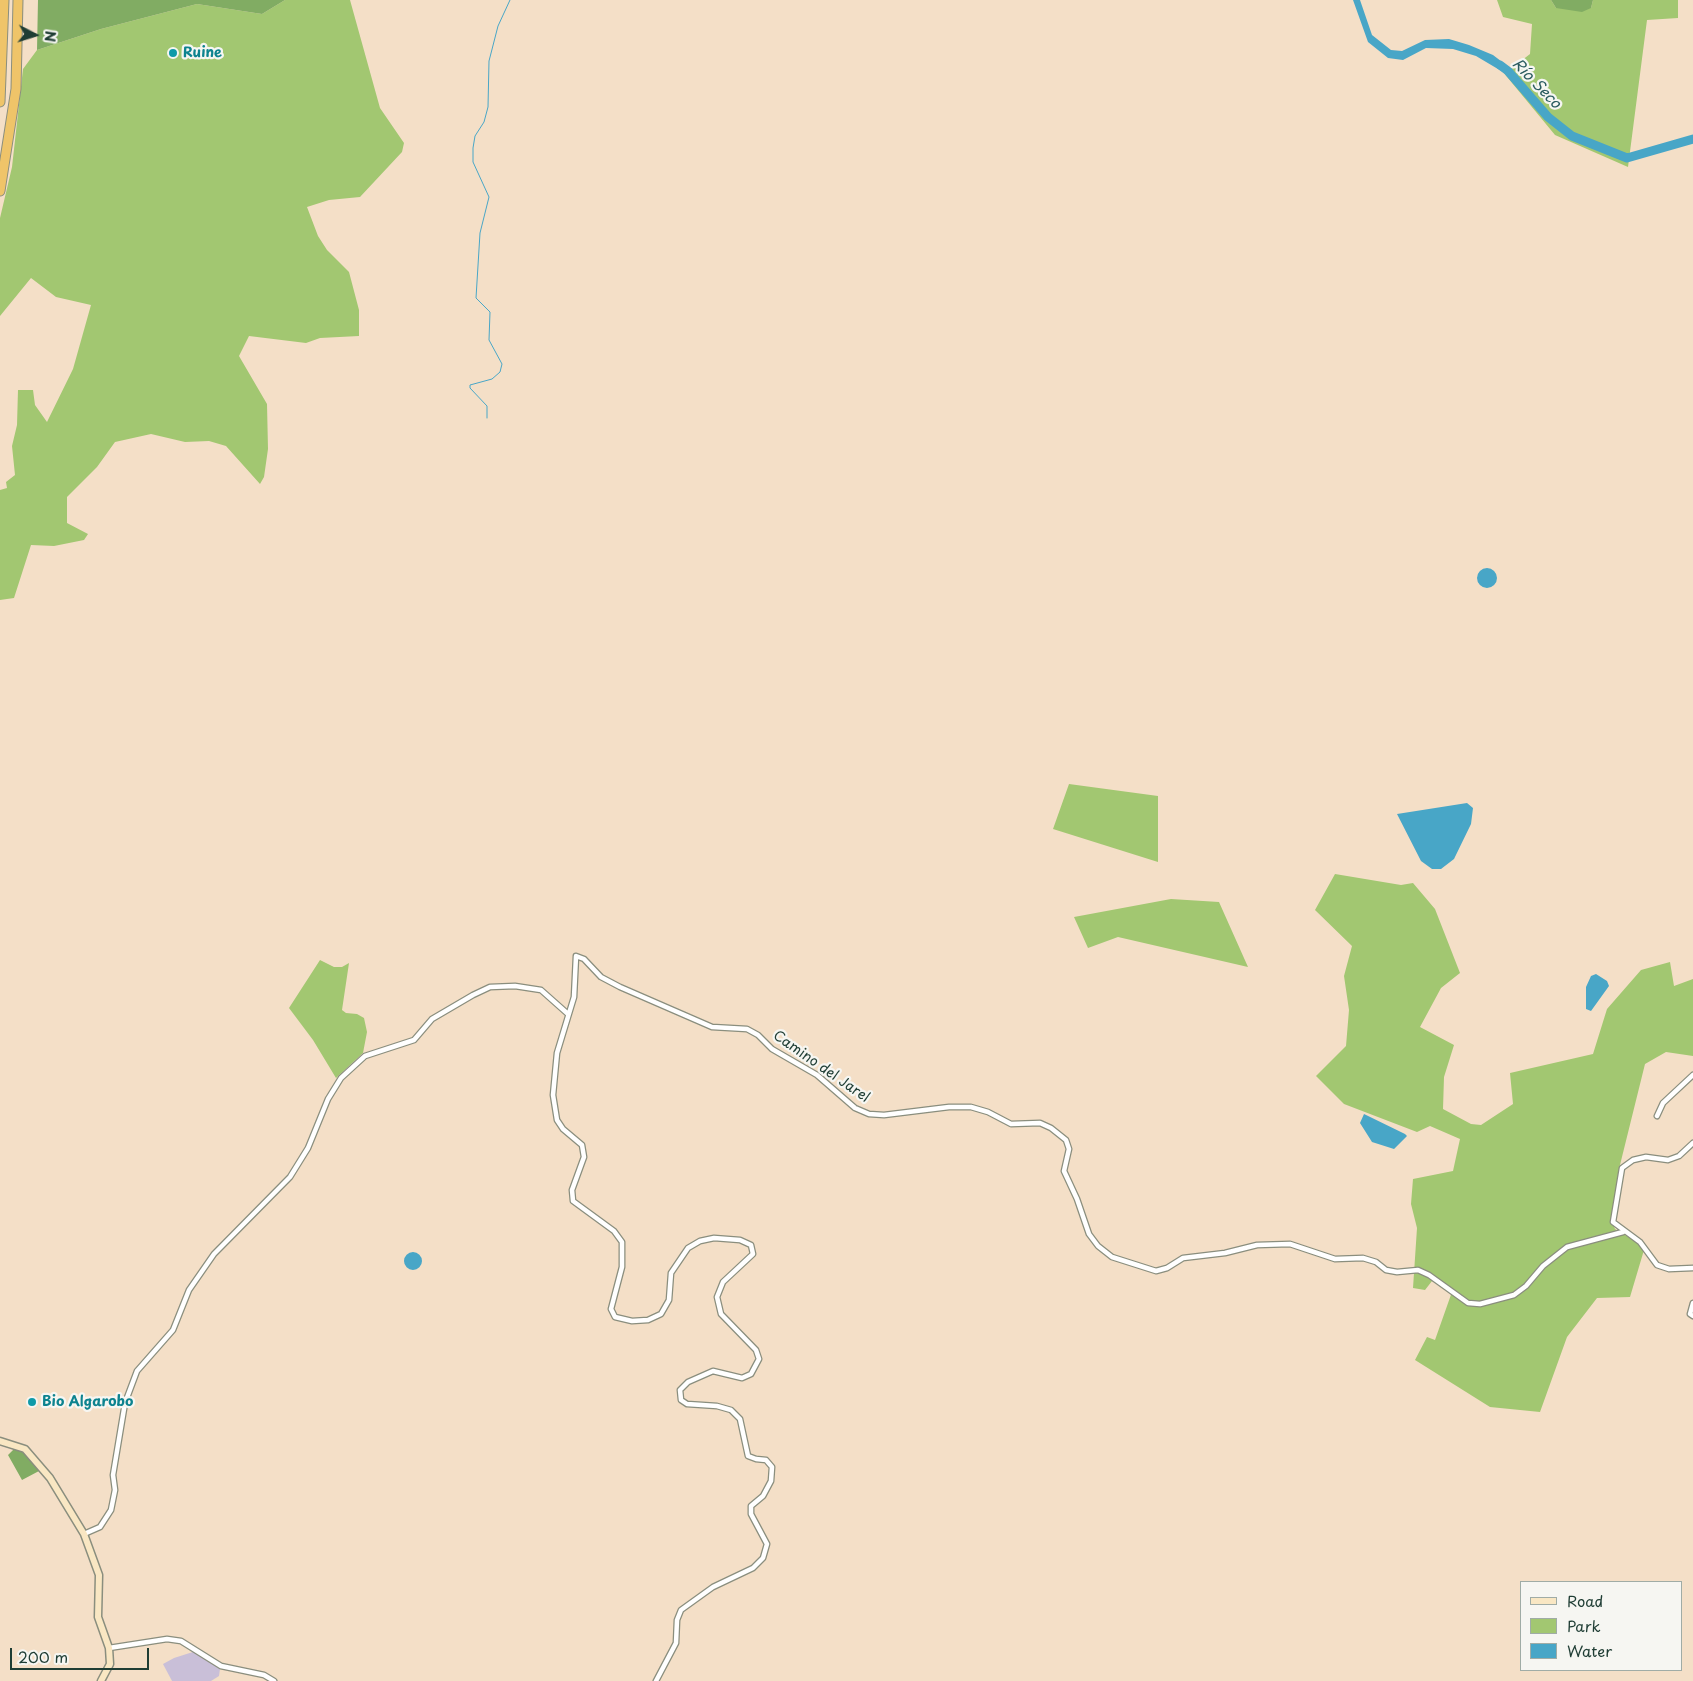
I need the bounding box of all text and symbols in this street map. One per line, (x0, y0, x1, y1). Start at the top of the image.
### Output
north arrow (10, 10, 60, 60)
text: N (39, 30, 61, 43)
place label: Ruine (183, 45, 222, 61)
marker: Ruine (167, 47, 179, 59)
water label: Río Seco (1508, 55, 1564, 113)
street label: Camino del Jarel (770, 1028, 872, 1106)
place label: Bio Algarobo (42, 1394, 133, 1410)
marker: Bio Algarobo (26, 1396, 38, 1408)
legend (1520, 1581, 1683, 1671)
text: Road (1567, 1589, 1603, 1612)
text: Park (1567, 1614, 1601, 1637)
scale bar (12, 1638, 151, 1670)
text: Water (1567, 1639, 1612, 1662)
text: 200 m (18, 1645, 68, 1668)

